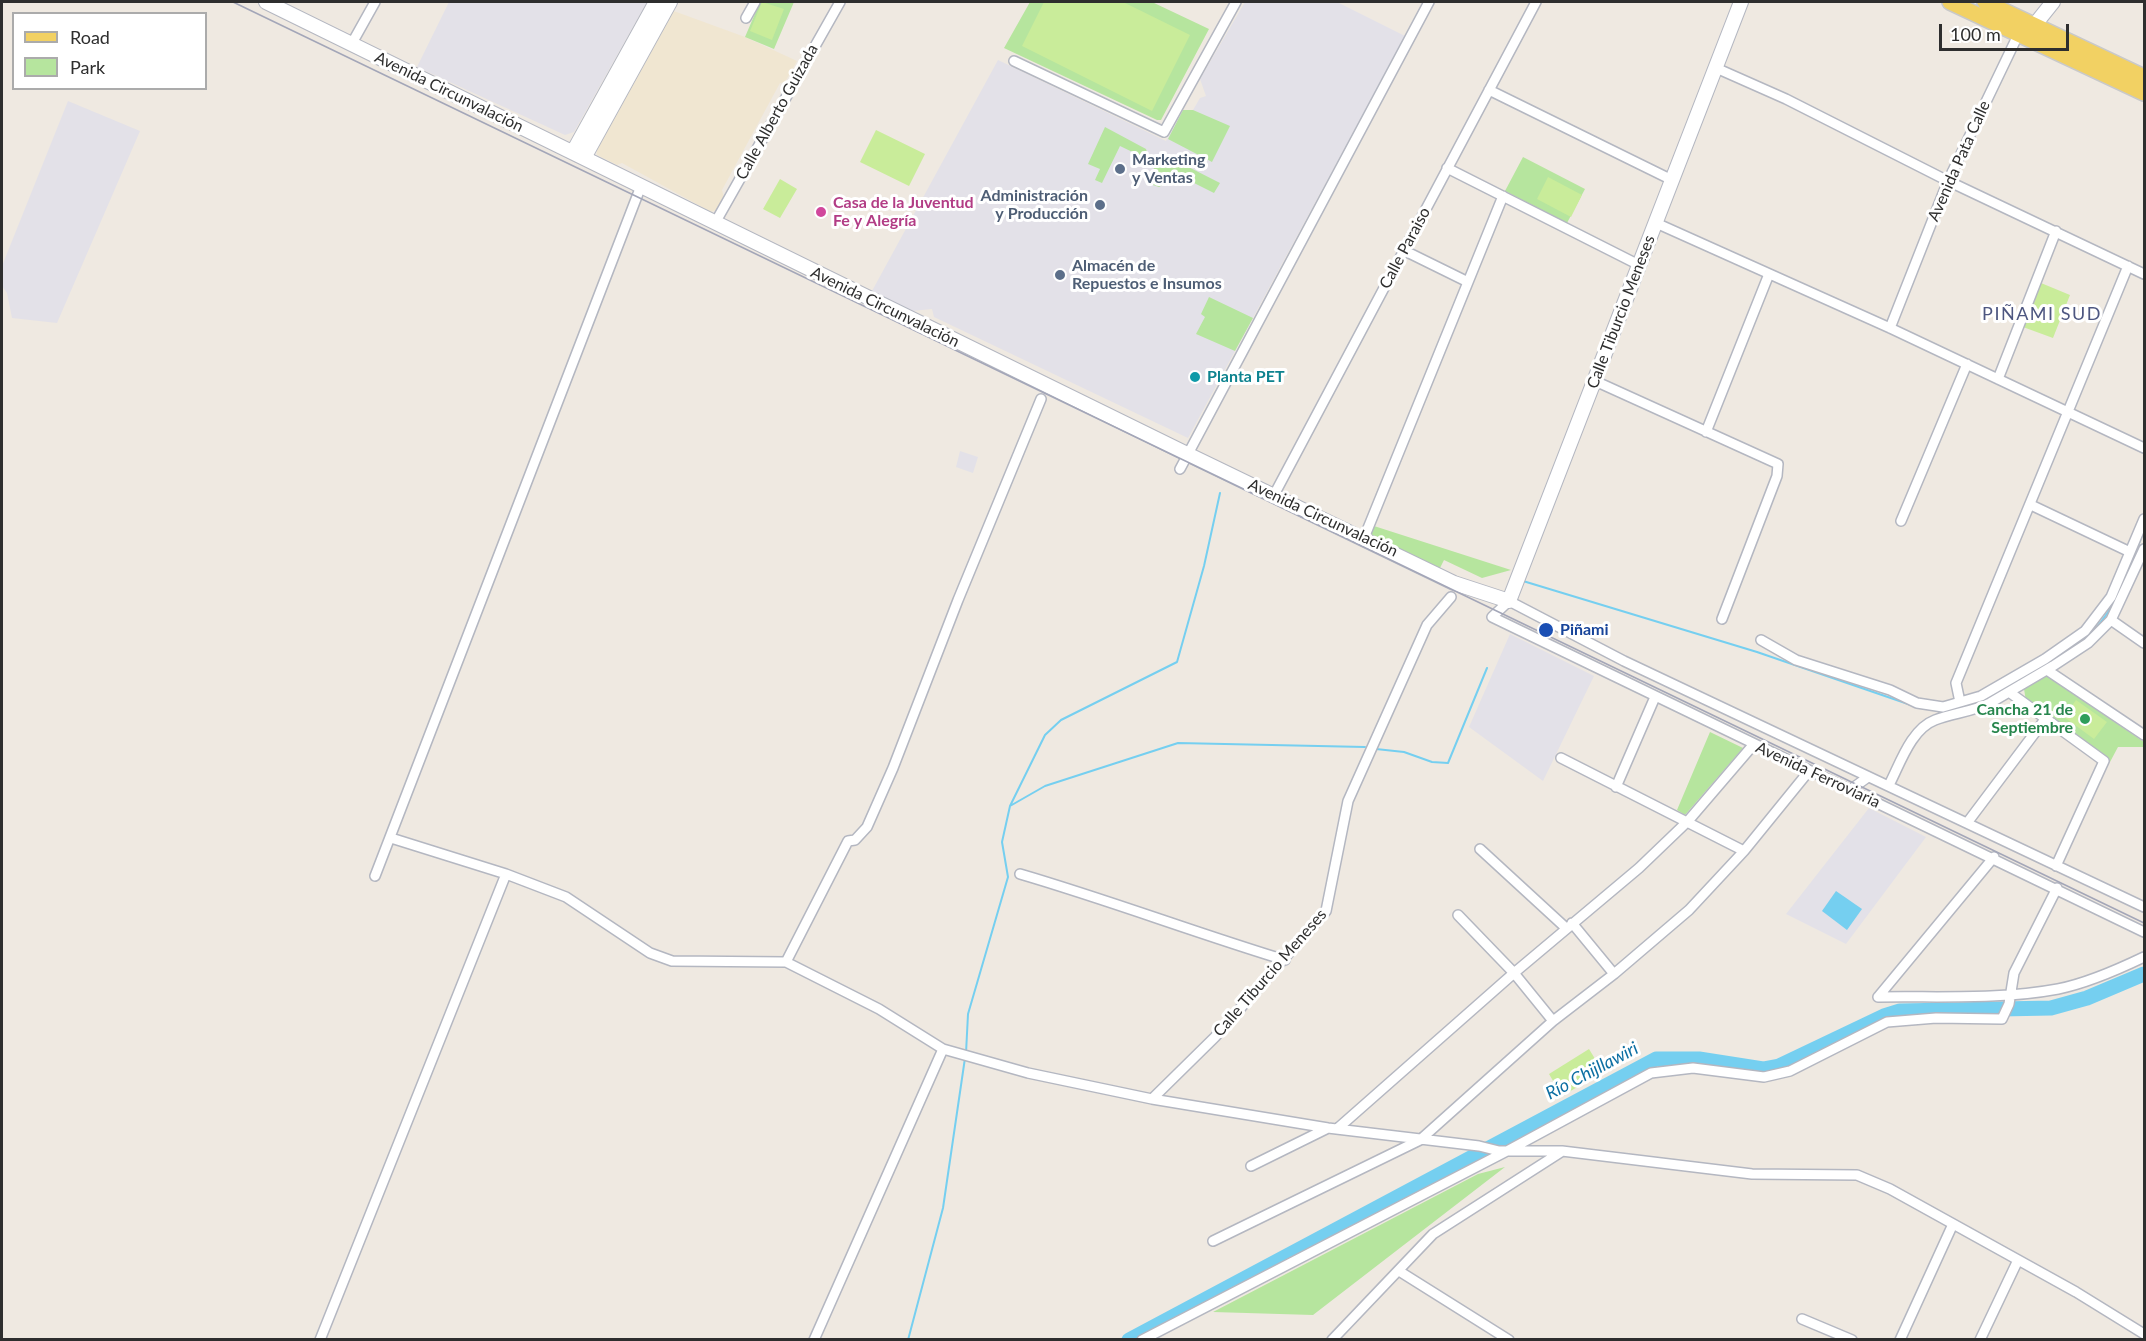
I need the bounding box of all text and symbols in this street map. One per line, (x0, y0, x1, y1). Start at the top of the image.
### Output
legend (12, 12, 207, 90)
scale bar (1942, 12, 2072, 50)
text: 100 m (1950, 23, 2001, 45)
text: Road (70, 26, 110, 48)
street label: Calle Alberto Guizada (732, 41, 822, 183)
street label: Avenida Circunvalación (372, 48, 526, 136)
text: Park (70, 56, 105, 78)
street label: Avenida Pata Calle (1924, 98, 1994, 224)
place label: Marketing y Ventas (1132, 150, 1205, 188)
marker: Marketing y Ventas (1113, 162, 1127, 176)
place label: Administración y Producción (980, 186, 1088, 224)
place label: Casa de la Juventud Fe y Alegría (833, 193, 974, 231)
marker: Administración y Producción (1093, 198, 1107, 212)
street label: Calle Paraiso (1376, 204, 1434, 292)
marker: Casa de la Juventud Fe y Alegría (814, 205, 828, 219)
street label: Calle Tiburcio Meneses (1583, 233, 1659, 391)
place label: Almacén de Repuestos e Insumos (1072, 256, 1222, 294)
street label: Avenida Circunvalación (808, 263, 962, 351)
marker: Almacén de Repuestos e Insumos (1053, 268, 1067, 282)
district label: PIÑAMI SUD (1982, 303, 2102, 325)
place label: Planta PET (1207, 367, 1285, 387)
marker: Planta PET (1188, 370, 1202, 384)
street label: Avenida Circunvalación (1245, 475, 1401, 561)
place label: Piñami (1560, 620, 1609, 640)
marker: Piñami (1537, 621, 1555, 639)
place label: Cancha 21 de Septiembre (1976, 700, 2073, 738)
marker: Cancha 21 de Septiembre (2078, 712, 2092, 726)
street label: Avenida Ferroviaria (1753, 738, 1883, 812)
street label: Calle Tiburcio Meneses (1209, 905, 1331, 1041)
water label: Río Chijllawiri (1542, 1038, 1642, 1104)

